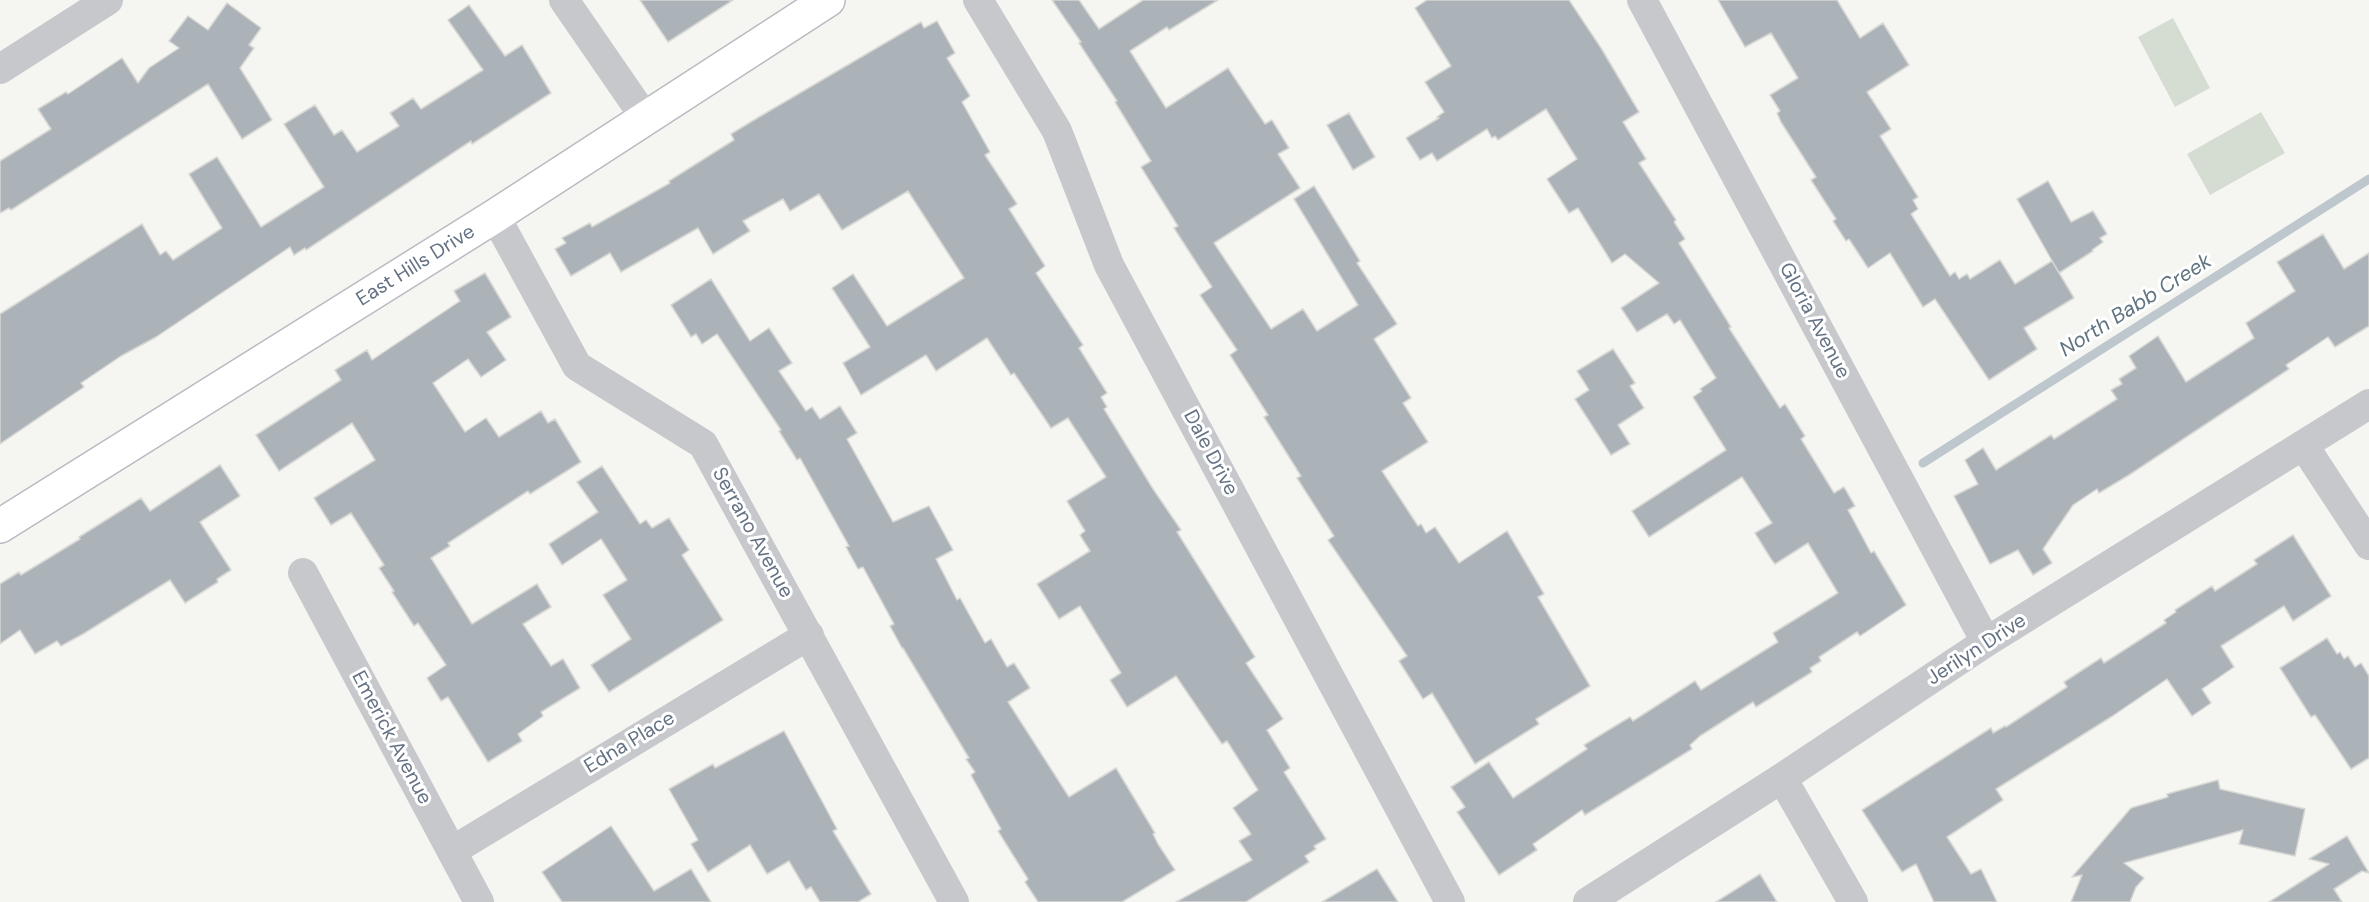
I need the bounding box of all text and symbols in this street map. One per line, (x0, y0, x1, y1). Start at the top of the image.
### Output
street label: East Hills Drive (352, 220, 480, 312)
water label: North Babb Creek (2055, 249, 2217, 363)
street label: Gloria Avenue (1773, 259, 1855, 383)
street label: Dale Drive (1178, 406, 1242, 500)
street label: Serrano Avenue (706, 464, 798, 602)
street label: Jerilyn Drive (1923, 609, 2031, 691)
street label: Emerick Avenue (346, 667, 436, 809)
street label: Edna Place (580, 707, 680, 779)

